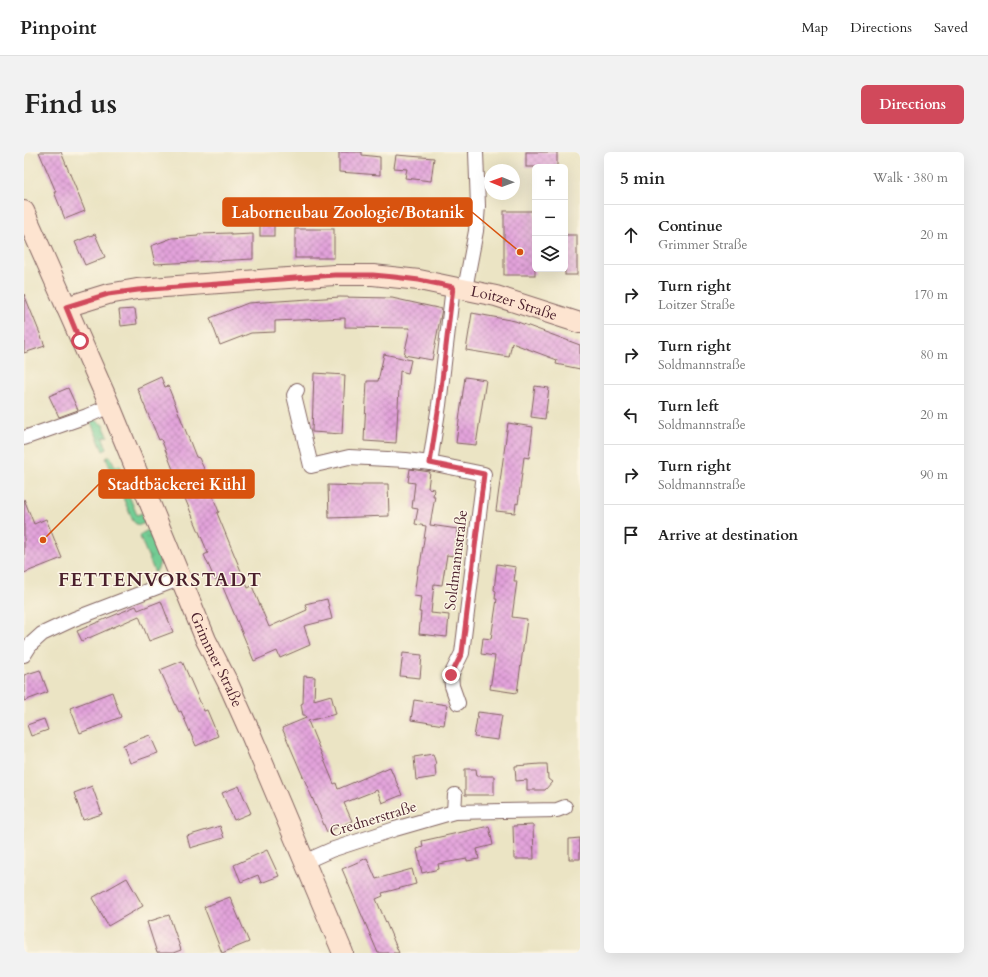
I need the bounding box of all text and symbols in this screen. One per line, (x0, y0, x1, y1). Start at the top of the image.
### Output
text: Pinpoint (20, 15, 97, 41)
text: Map (802, 18, 828, 37)
text: Directions (850, 18, 912, 37)
text: Saved (934, 18, 968, 37)
text: Find us (24, 85, 117, 123)
button: Directions (861, 85, 964, 124)
north arrow (484, 164, 520, 200)
map controls (532, 164, 568, 272)
button: + (532, 164, 568, 200)
text: 5 min (620, 167, 665, 190)
text: Walk · 380 m (873, 169, 948, 187)
callout: Laborneubau Zoologie/Botanik (223, 198, 472, 226)
button: − (532, 200, 568, 236)
text: Laborneubau Zoologie/Botanik (231, 202, 465, 224)
text: Continue (658, 216, 723, 236)
icon: ahead (620, 224, 642, 246)
text: 20 m (920, 226, 948, 244)
button: layers (532, 236, 568, 272)
text: Grimmer Straße (658, 236, 747, 254)
text: Turn right (658, 276, 731, 296)
street label: Loitzer Straße (469, 281, 560, 325)
icon: right (620, 284, 642, 306)
text: 170 m (914, 286, 948, 304)
text: Loitzer Straße (658, 296, 735, 314)
route start (71, 332, 89, 350)
text: Turn right (658, 336, 731, 356)
icon: right (620, 344, 642, 366)
text: 80 m (920, 346, 948, 364)
text: Soldmannstraße (658, 356, 746, 374)
text: Turn left (658, 396, 719, 416)
icon: left (620, 404, 642, 426)
text: 20 m (920, 406, 948, 424)
text: Soldmannstraße (658, 416, 746, 434)
text: Turn right (658, 456, 731, 476)
icon: right (620, 464, 642, 486)
text: 90 m (920, 466, 948, 484)
callout: Stadtbäckerei Kühl (99, 470, 254, 498)
text: Stadtbäckerei Kühl (108, 474, 247, 496)
text: Soldmannstraße (658, 476, 746, 494)
street label: Soldmannstraße (440, 508, 472, 611)
icon: arrive (620, 524, 642, 546)
text: Arrive at destination (658, 525, 798, 545)
district label: FETTENVORSTADT (58, 567, 262, 593)
street label: Grimmer Straße (185, 609, 248, 710)
route end (442, 666, 460, 684)
street label: Crednerstraße (327, 796, 419, 842)

